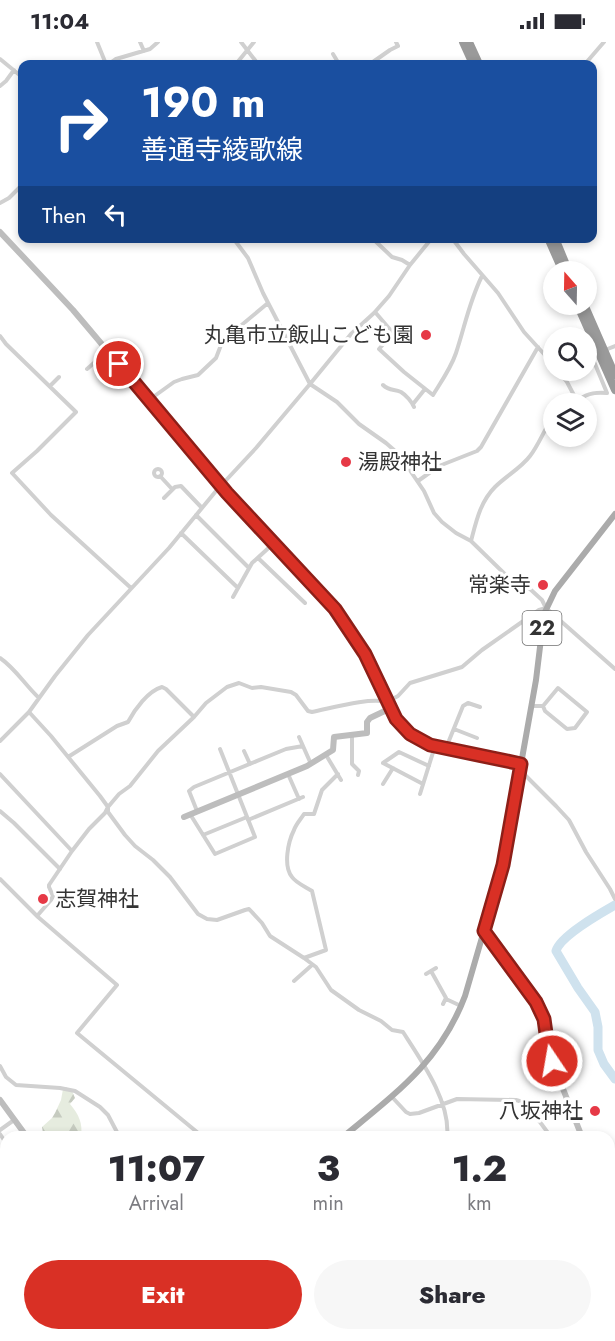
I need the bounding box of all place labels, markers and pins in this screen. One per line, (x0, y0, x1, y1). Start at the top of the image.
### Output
place label: 丸亀市立飯山こども園 (204, 320, 414, 350)
marker: 丸亀市立飯山こども園 (419, 328, 433, 342)
pin (93, 338, 144, 389)
place label: 湯殿神社 (358, 447, 442, 477)
marker: 湯殿神社 (339, 455, 353, 469)
place label: 常楽寺 (468, 570, 531, 600)
marker: 常楽寺 (536, 578, 550, 592)
place label: 志賀神社 (55, 884, 139, 914)
marker: 志賀神社 (36, 892, 50, 906)
place label: 八坂神社 (499, 1096, 583, 1126)
marker: 八坂神社 (588, 1104, 602, 1118)

